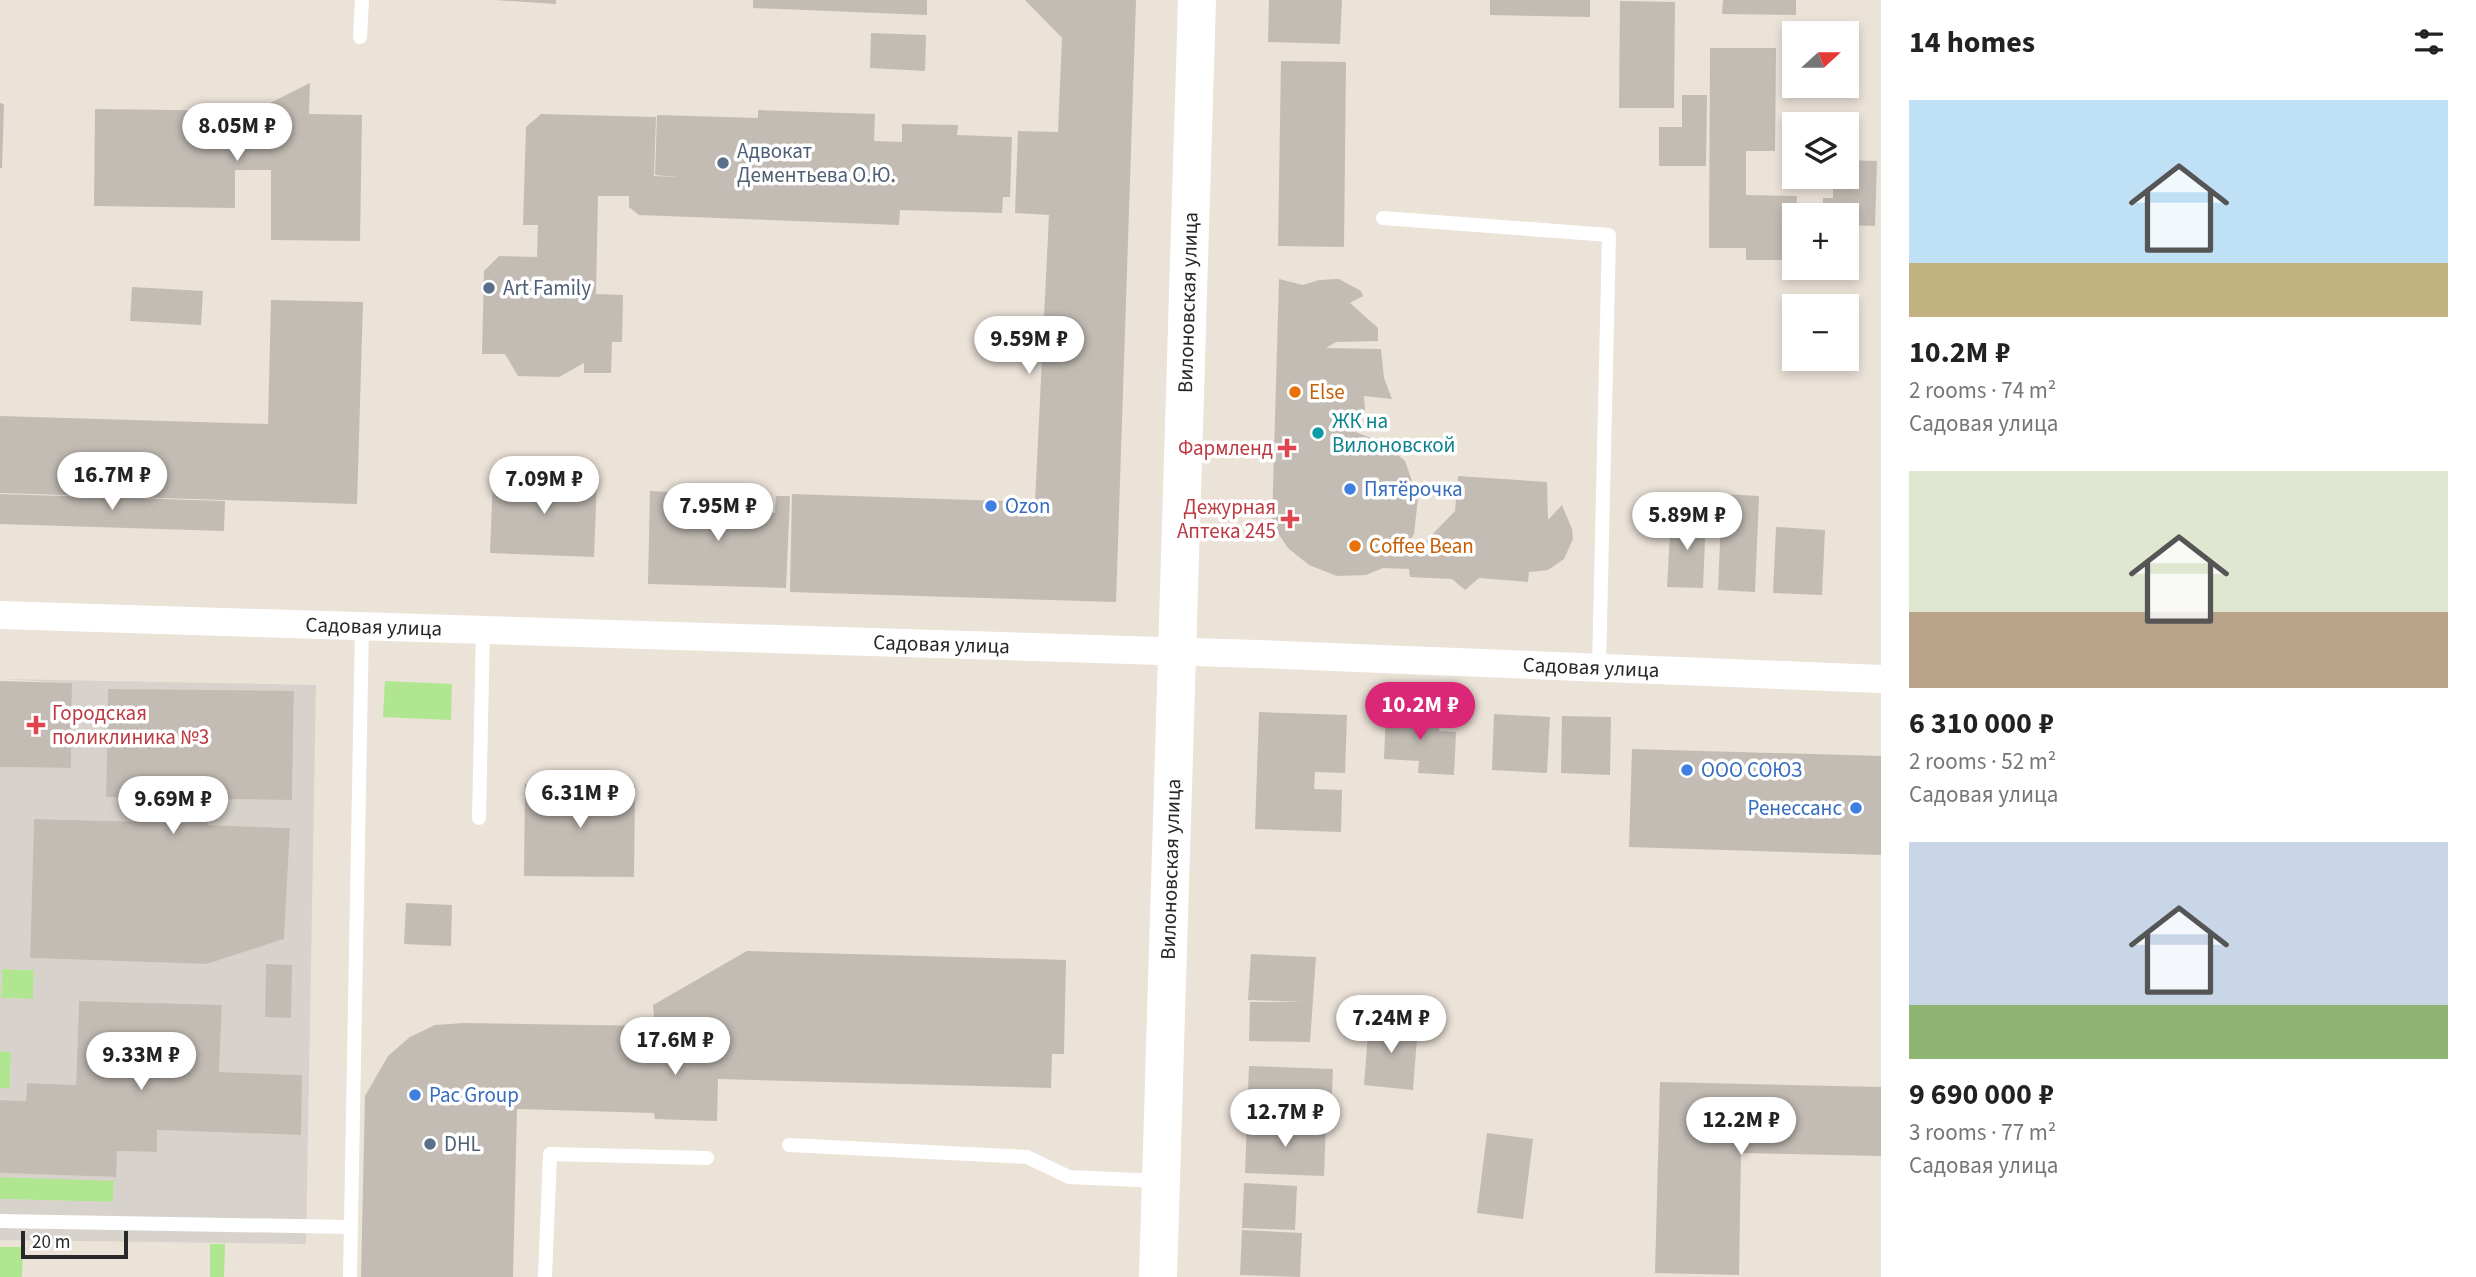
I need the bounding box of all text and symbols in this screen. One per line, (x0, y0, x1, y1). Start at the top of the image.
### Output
north arrow (1782, 21, 1858, 98)
map controls (1782, 21, 1859, 371)
text: 14 homes (1909, 21, 2035, 64)
icon: filters (2410, 23, 2448, 61)
pin: 8.05M ₽ (172, 104, 302, 163)
text: 8.05M ₽ (198, 109, 276, 142)
button: layers (1782, 112, 1859, 189)
place label: Адвокат Дементьева О.Ю. (737, 136, 896, 190)
icon: home (2116, 145, 2242, 271)
marker: Адвокат Дементьева О.Ю. (715, 155, 731, 171)
button: + (1782, 203, 1859, 280)
street label: Вилоновская улица (1170, 211, 1206, 393)
place label: Art Family (503, 273, 591, 303)
marker: Art Family (481, 280, 497, 296)
button: − (1782, 294, 1859, 371)
pin: 9.59M ₽ (964, 316, 1094, 376)
text: 9.59M ₽ (990, 322, 1068, 355)
text: 10.2M ₽ (1909, 331, 2010, 374)
text: 2 rooms · 74 m² (1909, 374, 2056, 407)
place label: Else (1309, 377, 1345, 407)
marker: Else (1287, 384, 1303, 400)
place label: ЖК на Вилоновской (1332, 406, 1455, 460)
text: Садовая улица (1909, 407, 2058, 440)
marker: ЖК на Вилоновской (1310, 425, 1326, 441)
place label: Фармленд (1178, 433, 1273, 463)
marker: Фармленд (1279, 440, 1295, 456)
pin: 16.7M ₽ (47, 452, 177, 512)
pin: 7.09M ₽ (479, 456, 609, 516)
text: 16.7M ₽ (73, 458, 151, 491)
text: 7.09M ₽ (505, 462, 583, 495)
place label: Пятёрочка (1364, 474, 1463, 504)
marker: Пятёрочка (1342, 481, 1358, 497)
pin: 7.95M ₽ (653, 484, 783, 543)
text: 7.95M ₽ (679, 489, 757, 522)
place label: Ozon (1005, 491, 1050, 521)
place label: Дежурная Аптека 245 (1177, 492, 1276, 546)
pin: 5.89M ₽ (1622, 492, 1752, 552)
marker: Ozon (983, 498, 999, 514)
text: 5.89M ₽ (1648, 498, 1726, 531)
marker: Дежурная Аптека 245 (1282, 511, 1298, 527)
icon: home (2116, 516, 2242, 642)
place label: Coffee Bean (1369, 531, 1474, 561)
marker: Coffee Bean (1347, 538, 1363, 554)
street label: Садовая улица (305, 609, 443, 644)
street label: Садовая улица (873, 627, 1010, 661)
street label: Садовая улица (1522, 650, 1660, 685)
pin: 10.2M ₽ (1355, 682, 1485, 742)
text: 10.2M ₽ (1381, 688, 1459, 721)
place label: Городская поликлиника №3 (52, 698, 209, 752)
text: 6 310 000 ₽ (1909, 702, 2054, 745)
marker: Городская поликлиника №3 (26, 715, 46, 735)
text: 2 rooms · 52 m² (1909, 745, 2056, 778)
place label: ООО СОЮЗ (1701, 755, 1802, 785)
marker: ООО СОЮЗ (1679, 762, 1695, 778)
pin: 6.31M ₽ (515, 770, 645, 830)
pin: 9.69M ₽ (108, 776, 238, 836)
text: 6.31M ₽ (541, 776, 619, 809)
street label: Вилоновская улица (1153, 778, 1188, 960)
text: Садовая улица (1909, 778, 2058, 811)
text: 9.69M ₽ (134, 782, 212, 815)
place label: Ренессанс (1748, 793, 1842, 823)
marker: Ренессанс (1848, 800, 1864, 816)
icon: home (2116, 887, 2242, 1013)
pin: 7.24M ₽ (1326, 996, 1456, 1055)
text: 7.24M ₽ (1352, 1001, 1430, 1034)
pin: 17.6M ₽ (610, 1018, 740, 1077)
text: 17.6M ₽ (636, 1023, 714, 1056)
pin: 9.33M ₽ (76, 1032, 206, 1092)
text: 9.33M ₽ (102, 1038, 180, 1071)
text: 9 690 000 ₽ (1909, 1073, 2054, 1116)
place label: Pac Group (429, 1080, 519, 1110)
marker: Pac Group (407, 1087, 423, 1103)
pin: 12.7M ₽ (1220, 1090, 1350, 1149)
text: 12.7M ₽ (1246, 1095, 1324, 1128)
pin: 12.2M ₽ (1676, 1098, 1806, 1157)
text: 12.2M ₽ (1702, 1103, 1780, 1136)
text: 3 rooms · 77 m² (1909, 1116, 2056, 1149)
place label: DHL (444, 1129, 481, 1159)
marker: DHL (422, 1136, 438, 1152)
text: Садовая улица (1909, 1149, 2058, 1182)
scale bar (21, 1228, 128, 1260)
text: 20 m (32, 1229, 70, 1256)

